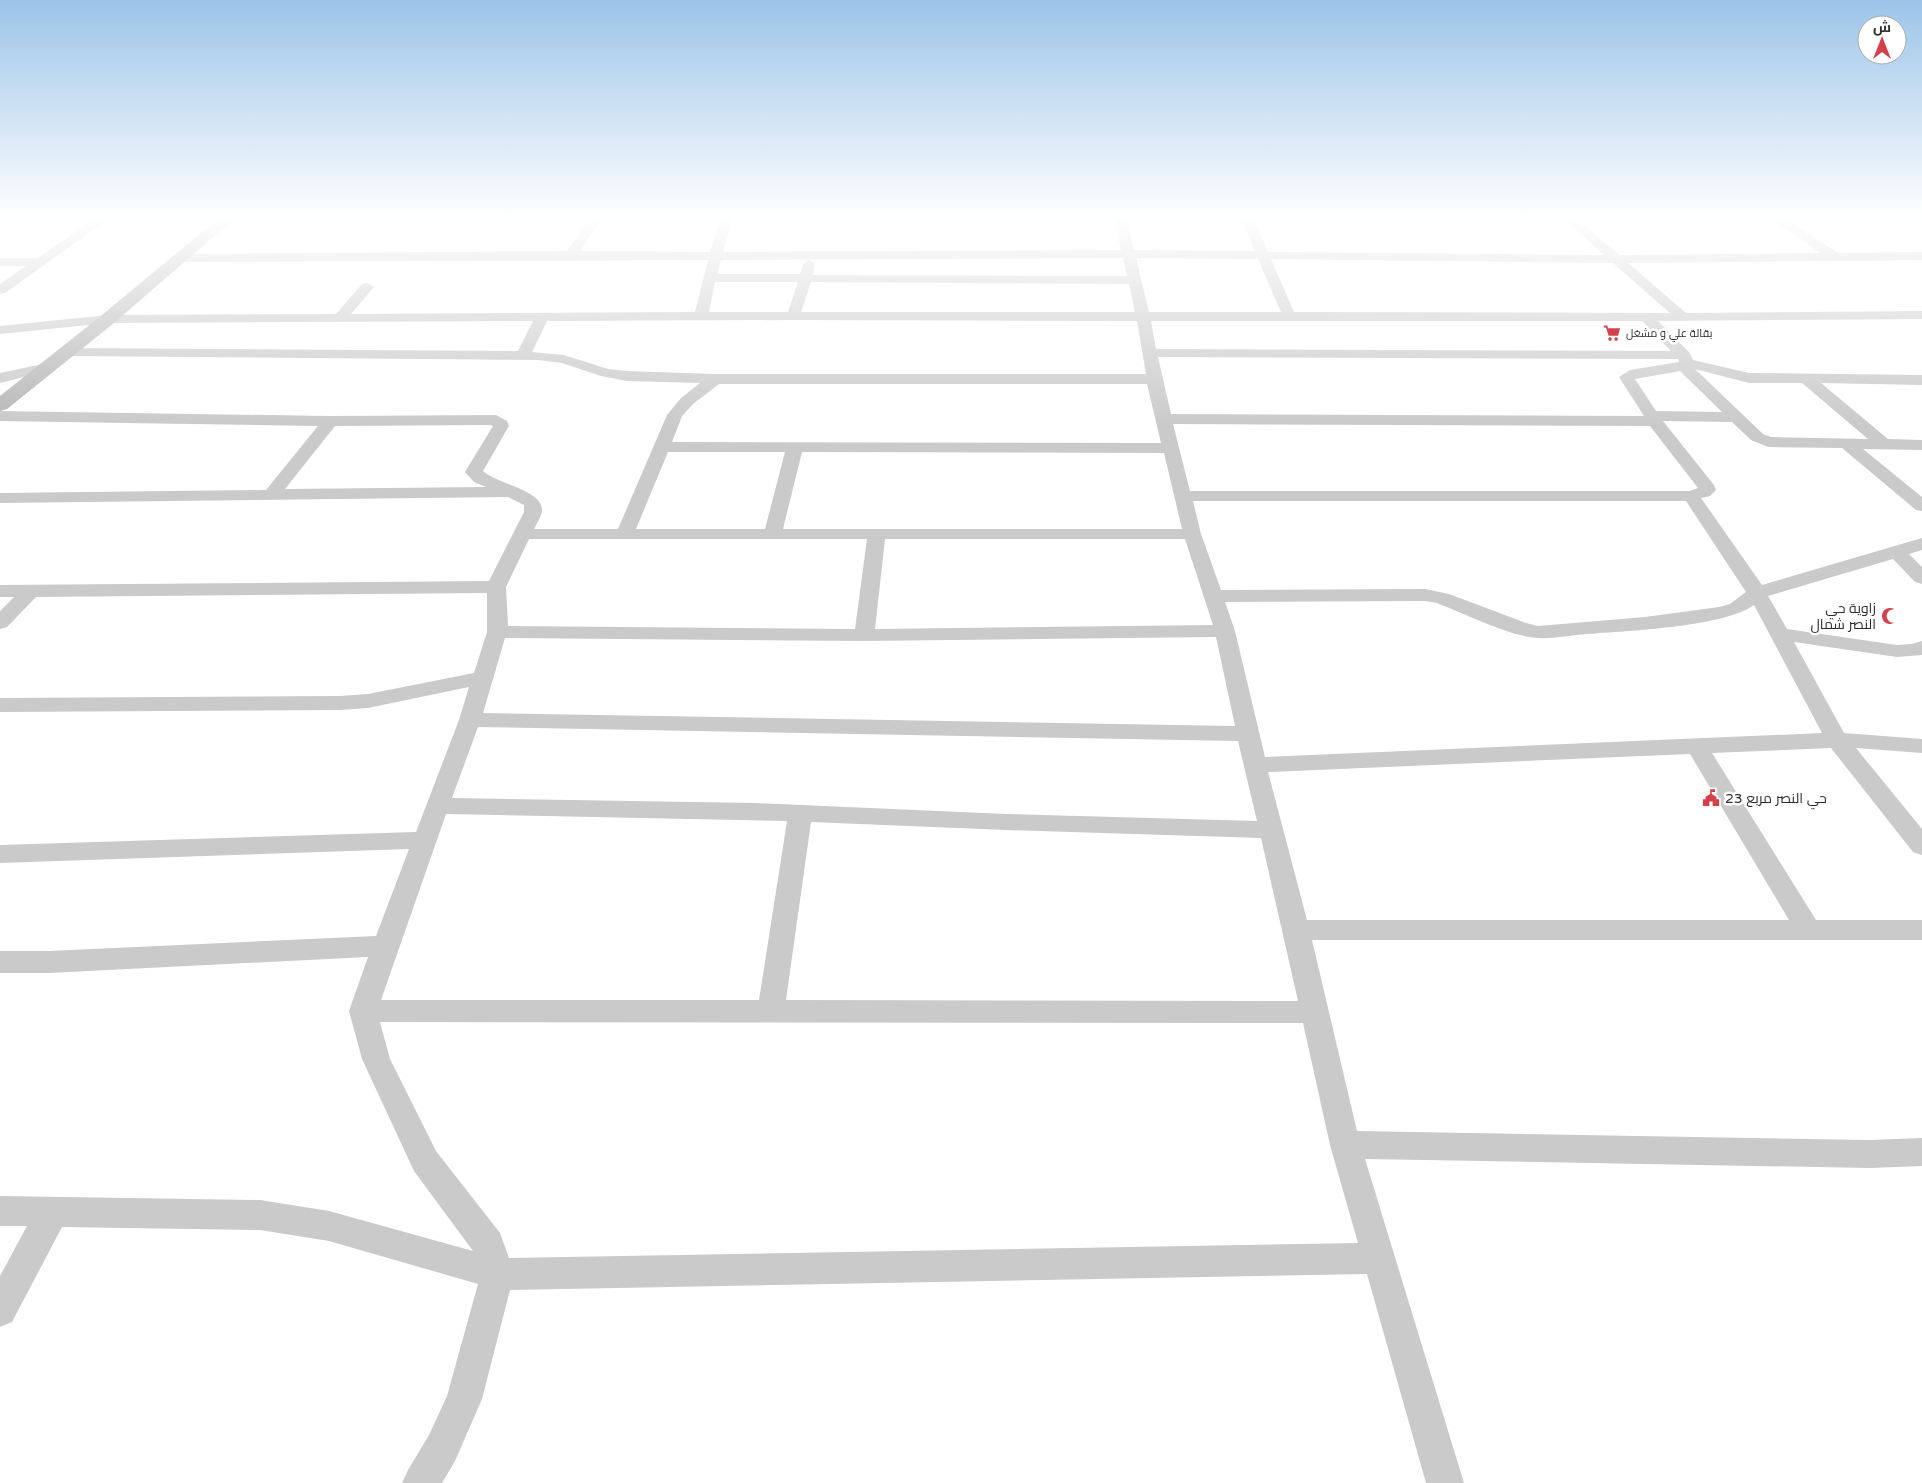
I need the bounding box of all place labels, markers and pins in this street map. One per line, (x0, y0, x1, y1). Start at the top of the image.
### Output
supermarket icon: بقالة علي و مشغل (1602, 323, 1622, 343)
place label: بقالة علي و مشغل (1626, 327, 1713, 342)
place label: زاوية حي النصر شمال (1810, 600, 1876, 633)
mosque icon: زاوية حي النصر شمال (1880, 606, 1900, 626)
public building icon: حي النصر مربع 23 (1701, 788, 1721, 808)
place label: حي النصر مربع 23 (1725, 790, 1827, 810)

